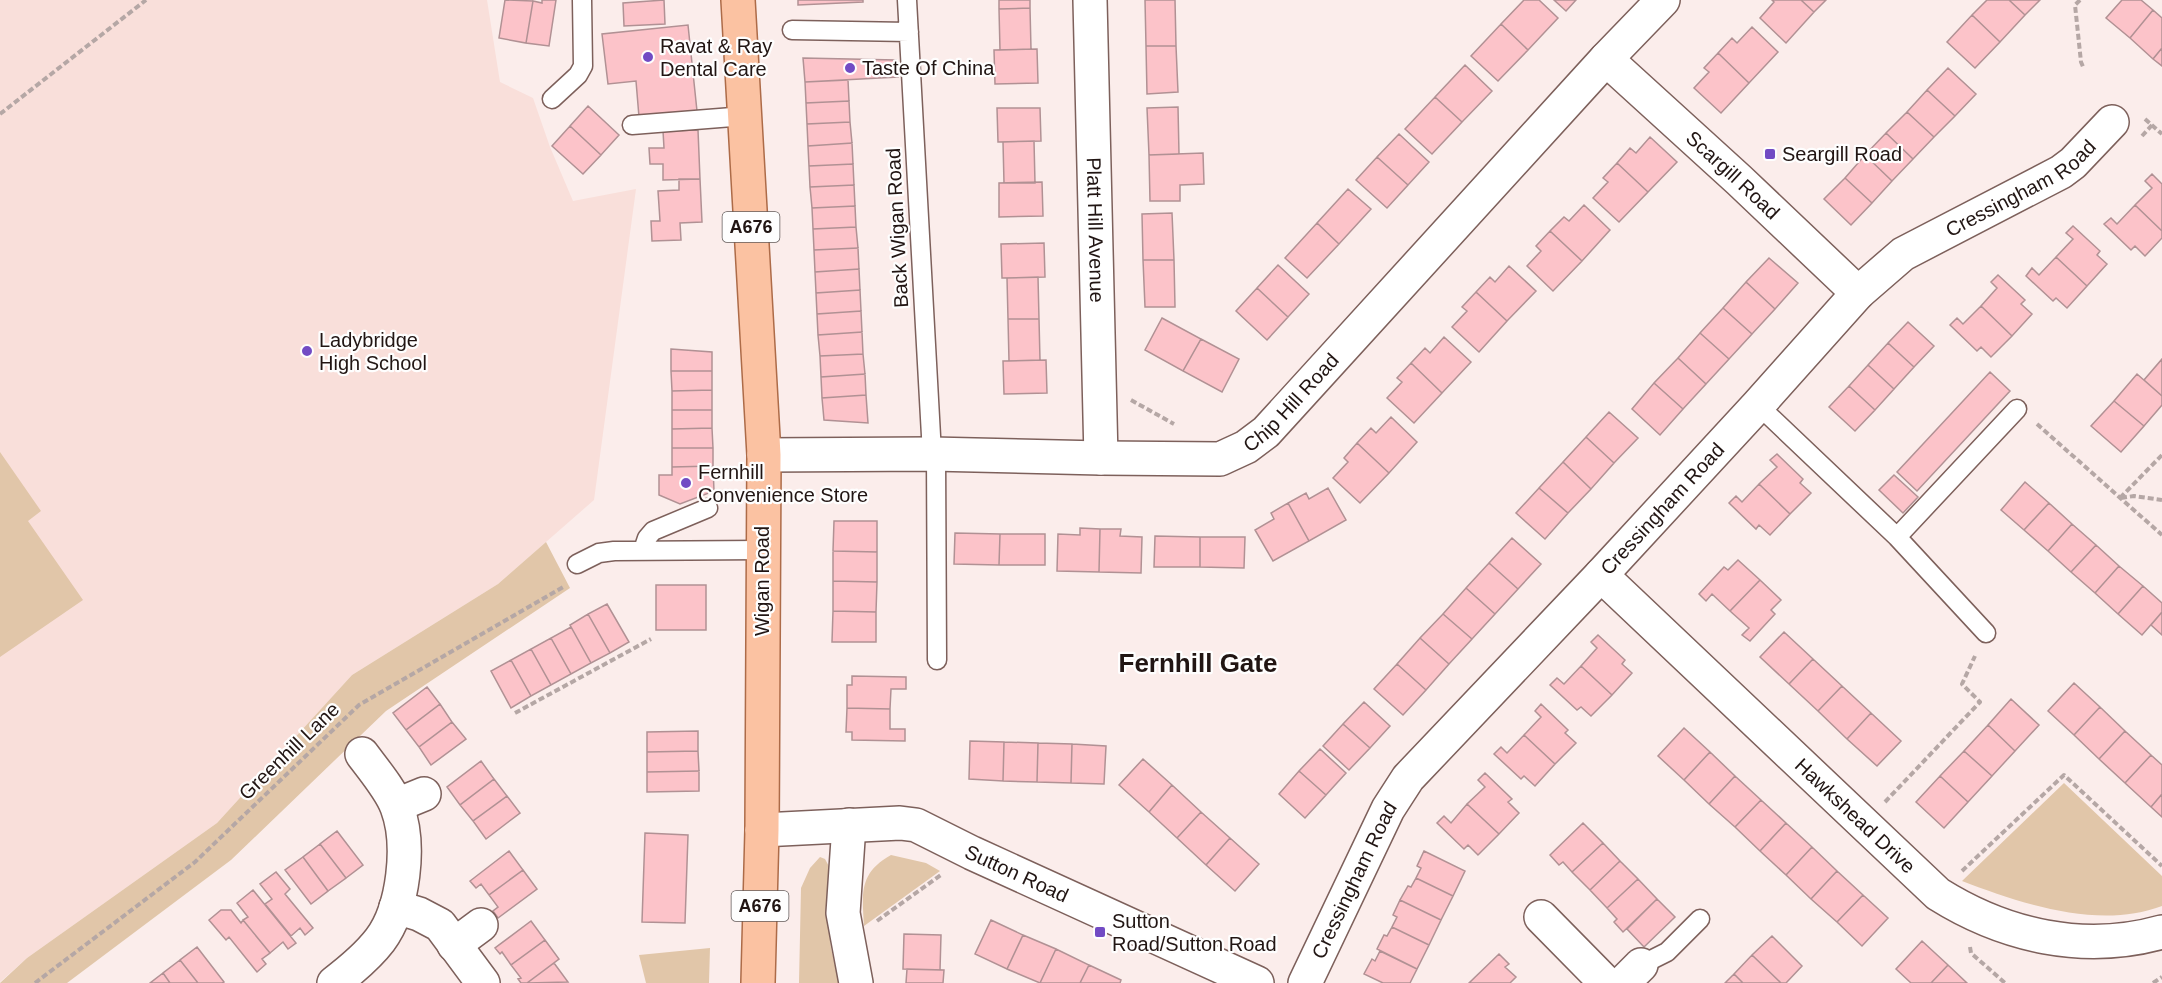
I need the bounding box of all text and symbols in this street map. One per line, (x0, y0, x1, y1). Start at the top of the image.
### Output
place label: Ravat & Ray Dental Care (660, 35, 772, 80)
marker: Ravat & Ray Dental Care (641, 50, 655, 64)
place label: Taste Of China (862, 57, 995, 79)
marker: Taste Of China (843, 61, 857, 75)
street label: Scargill Road (1682, 127, 1784, 224)
street label: Cressingham Road (1942, 135, 2100, 241)
place label: Seargill Road (1782, 143, 1902, 165)
street label: Back Wigan Road (882, 147, 912, 309)
marker: Seargill Road (1763, 147, 1777, 161)
street label: Platt Hill Avenue (1083, 157, 1108, 303)
road number: A676 (722, 212, 780, 242)
place label: Ladybridge High School (319, 329, 427, 374)
marker: Ladybridge High School (300, 344, 314, 358)
street label: Chip Hill Road (1239, 349, 1343, 456)
street label: Cressingham Road (1596, 438, 1728, 579)
place label: Fernhill Convenience Store (698, 461, 868, 506)
marker: Fernhill Convenience Store (679, 476, 693, 490)
street label: Wigan Road (751, 526, 773, 636)
district label: Fernhill Gate (1119, 648, 1277, 678)
street label: Greenhill Lane (235, 698, 343, 804)
street label: Hawkshead Drive (1791, 754, 1920, 877)
street label: Cressingham Road (1307, 797, 1401, 962)
street label: Sutton Road (961, 840, 1072, 906)
road number: A676 (732, 891, 789, 921)
place label: Sutton Road/Sutton Road (1112, 910, 1277, 955)
marker: Sutton Road/Sutton Road (1093, 925, 1107, 939)

